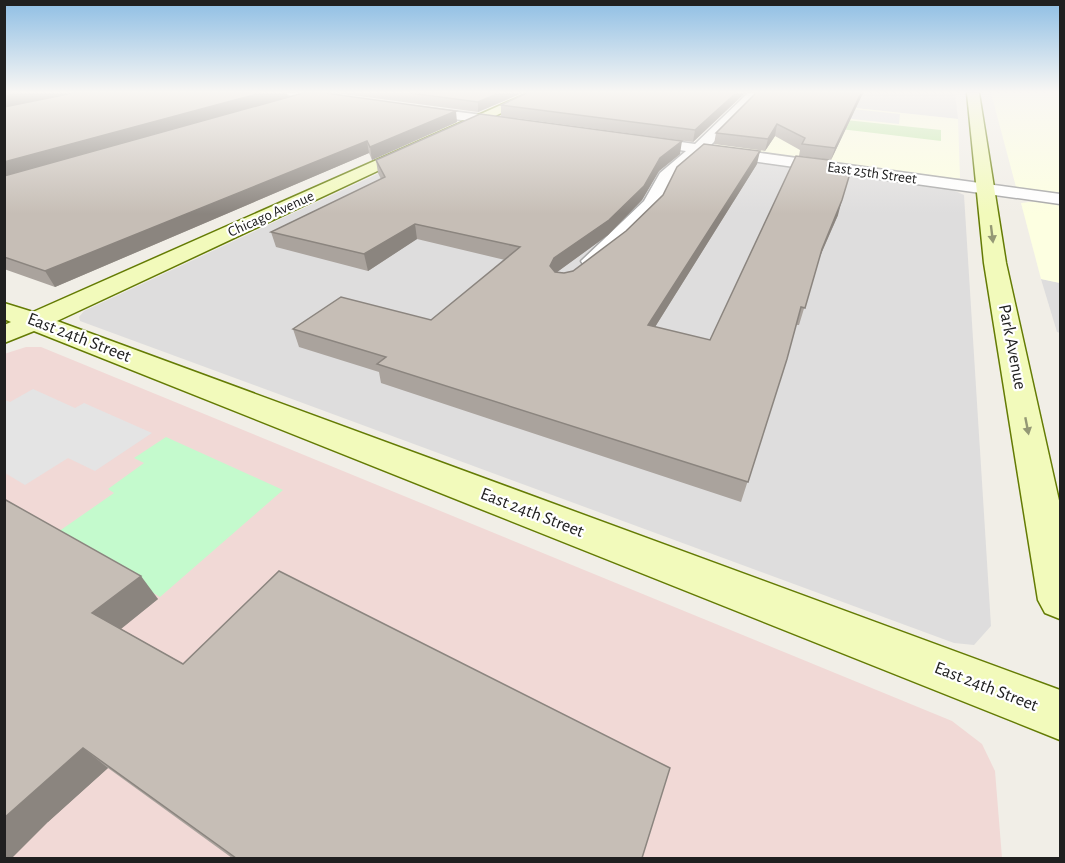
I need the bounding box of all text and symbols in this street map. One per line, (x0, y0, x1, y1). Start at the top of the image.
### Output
street label: East 25th Street (826, 159, 918, 187)
street label: Chicago Avenue (226, 188, 316, 240)
one-way arrow (987, 225, 996, 244)
street label: Park Avenue (995, 303, 1029, 391)
street label: East 24th Street (25, 310, 133, 366)
one-way arrow (1023, 417, 1032, 436)
street label: East 24th Street (478, 485, 586, 541)
street label: East 24th Street (932, 659, 1040, 715)

